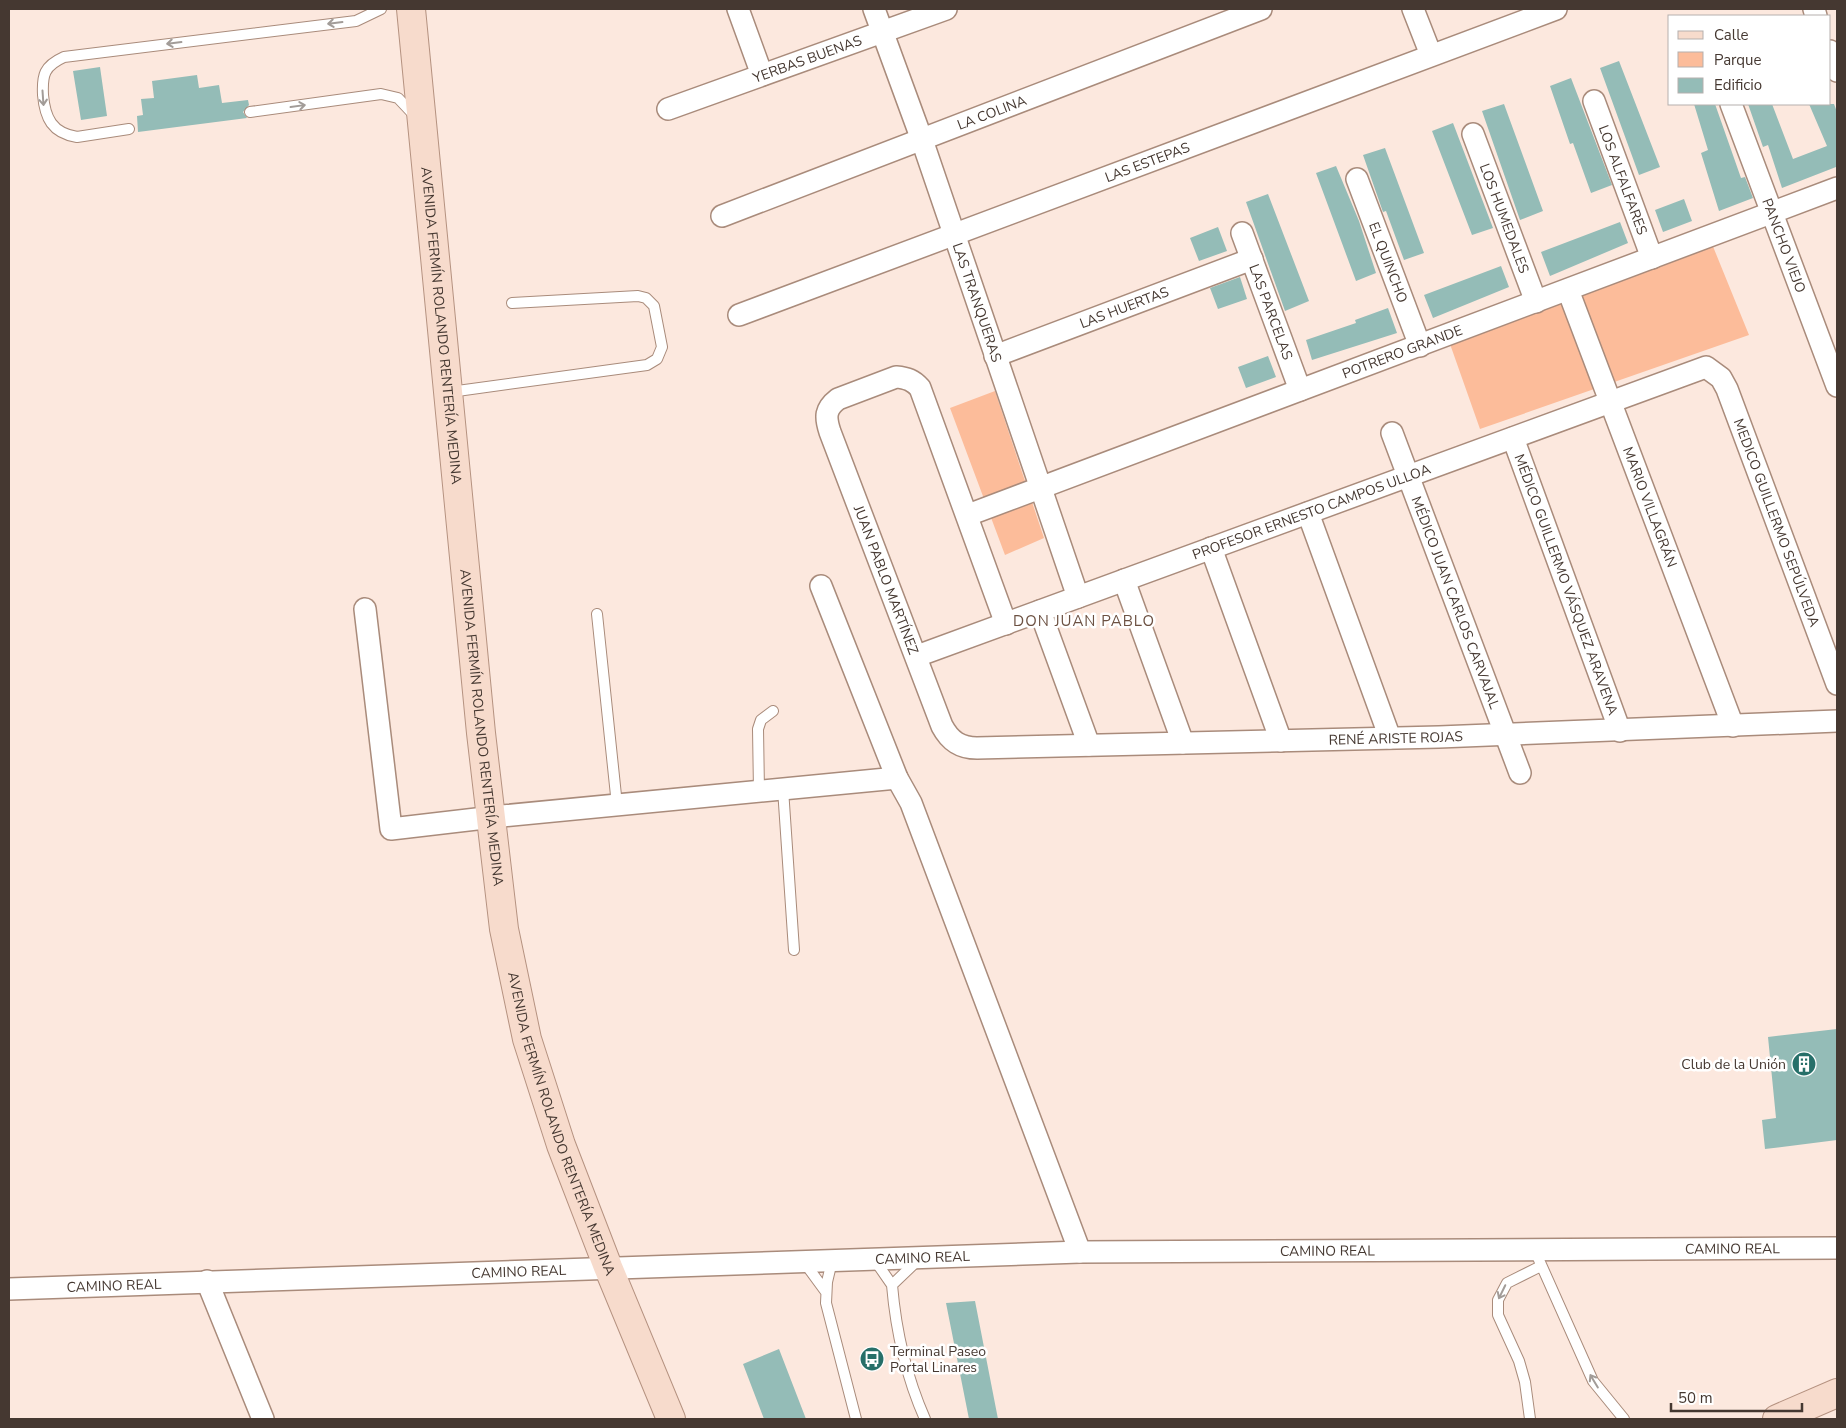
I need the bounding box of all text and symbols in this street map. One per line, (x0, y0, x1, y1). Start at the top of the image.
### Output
legend (1668, 15, 1831, 105)
one-way arrow (328, 19, 344, 29)
text: Calle (1714, 25, 1749, 45)
street label: YERBAS BUENAS (749, 30, 865, 88)
one-way arrow (166, 38, 182, 48)
text: Parque (1714, 50, 1762, 70)
text: Edificio (1714, 75, 1762, 95)
one-way arrow (39, 90, 48, 106)
street label: LA COLINA (954, 90, 1029, 134)
one-way arrow (290, 100, 306, 110)
street label: LOS ALFALFARES (1594, 122, 1652, 238)
street label: LAS ESTEPAS (1102, 137, 1193, 187)
street label: LOS HUMEDALES (1475, 161, 1534, 276)
street label: AVENIDA FERMÍN ROLANDO RENTERÍA MEDINA (417, 166, 466, 485)
street label: PANCHO VIEJO (1758, 195, 1811, 295)
street label: EL QUINCHO (1364, 219, 1412, 305)
street label: LAS TRANQUERAS (948, 240, 1007, 365)
street label: LAS PARCELAS (1245, 261, 1298, 363)
street label: LAS HUERTAS (1077, 282, 1172, 333)
street label: POTRERO GRANDE (1339, 320, 1465, 383)
street label: MEDICO GUILLERMO SEPÚLVEDA (1729, 416, 1824, 630)
street label: MARIO VILLAGRÁN (1619, 444, 1682, 570)
street label: MÉDICO GUILLERMO VÁSQUEZ ARAVENA (1510, 451, 1623, 718)
street label: PROFESOR ERNESTO CAMPOS ULLOA (1190, 459, 1433, 564)
street label: MÉDICO JUAN CARLOS CARVAJAL (1407, 493, 1505, 712)
street label: JUAN PABLO MARTÍNEZ (849, 502, 923, 657)
street label: AVENIDA FERMÍN ROLANDO RENTERÍA MEDINA (456, 568, 508, 887)
district label: DON JUAN PABLO (1013, 611, 1155, 631)
street label: RENÉ ARISTE ROJAS (1328, 727, 1464, 749)
street label: AVENIDA FERMÍN ROLANDO RENTERÍA MEDINA (504, 970, 620, 1278)
building icon: Club de la Unión (1791, 1051, 1817, 1077)
place label: Club de la Unión (1681, 1055, 1786, 1074)
street label: CAMINO REAL (1685, 1239, 1780, 1258)
street label: CAMINO REAL (1280, 1241, 1375, 1260)
street label: CAMINO REAL (875, 1246, 971, 1269)
street label: CAMINO REAL (471, 1260, 567, 1283)
street label: CAMINO REAL (66, 1274, 162, 1297)
one-way arrow (1497, 1284, 1506, 1299)
place label: Terminal Paseo Portal Linares (890, 1342, 986, 1377)
bus stop icon: Terminal Paseo Portal Linares (859, 1346, 885, 1372)
one-way arrow (1589, 1374, 1599, 1388)
scale bar (1671, 1380, 1802, 1412)
text: 50 m (1678, 1388, 1713, 1408)

